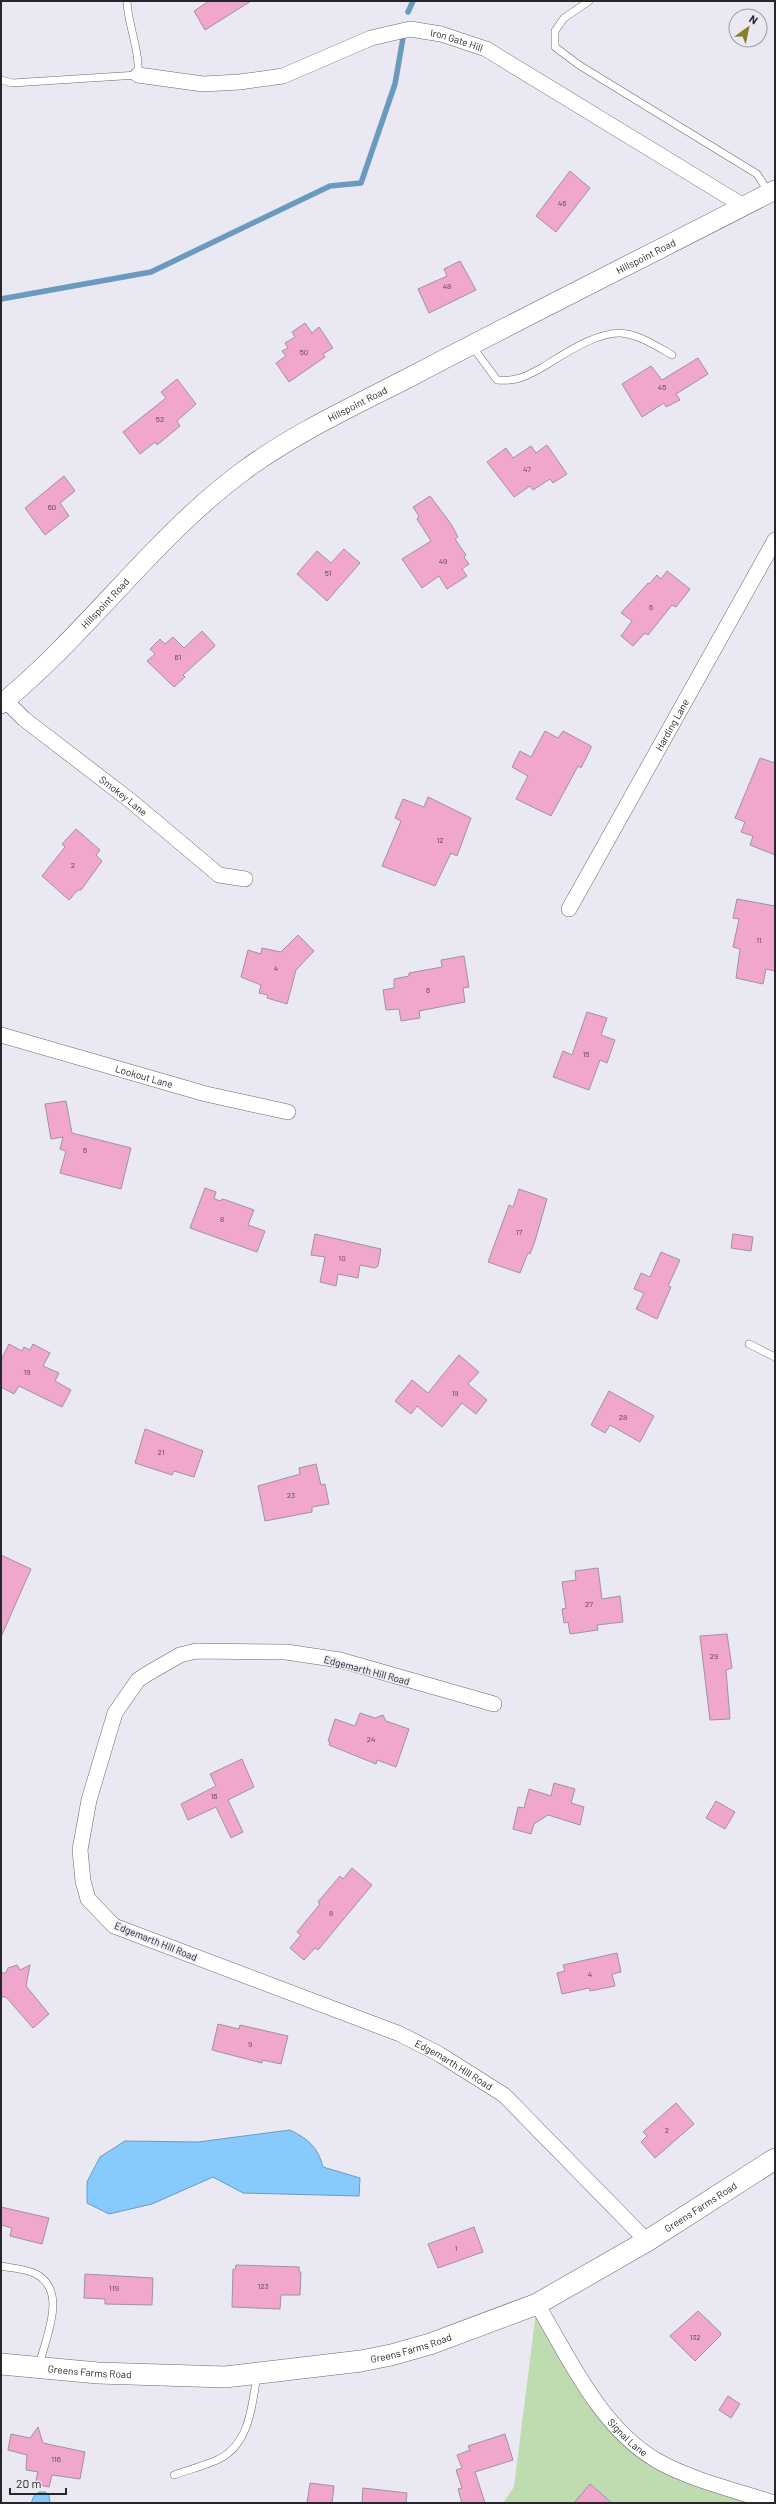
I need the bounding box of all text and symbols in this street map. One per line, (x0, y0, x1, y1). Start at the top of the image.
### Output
north arrow (728, 8, 768, 48)
text: N (747, 12, 760, 27)
street label: Iron Gate Hill (429, 26, 485, 54)
house number: 46 (558, 198, 566, 208)
street label: Hillspoint Road (614, 236, 677, 276)
house number: 48 (443, 281, 451, 291)
house number: 50 (300, 347, 308, 357)
house number: 45 (658, 382, 666, 392)
street label: Hillspoint Road (326, 384, 389, 424)
house number: 52 (156, 414, 164, 424)
house number: 47 (523, 464, 531, 474)
house number: 60 (48, 502, 56, 512)
house number: 49 (439, 556, 447, 566)
house number: 51 (325, 568, 332, 578)
street label: Hillspoint Road (78, 575, 132, 631)
house number: 6 (649, 602, 653, 612)
house number: 61 (175, 652, 182, 662)
street label: Harding Lane (653, 697, 691, 753)
street label: Smokey Lane (97, 773, 150, 818)
house number: 12 (436, 835, 444, 845)
house number: 2 (71, 860, 75, 870)
house number: 11 (756, 935, 762, 945)
house number: 4 (274, 963, 278, 973)
house number: 6 (426, 985, 430, 995)
house number: 15 (583, 1049, 589, 1059)
street label: Lookout Lane (114, 1062, 174, 1090)
house number: 6 (83, 1145, 87, 1155)
house number: 8 (220, 1214, 224, 1224)
house number: 17 (516, 1227, 523, 1237)
house number: 10 (338, 1253, 346, 1263)
house number: 19 (24, 1367, 30, 1377)
house number: 19 (452, 1388, 458, 1398)
house number: 28 (619, 1412, 627, 1422)
house number: 21 (158, 1447, 165, 1457)
house number: 23 (287, 1490, 295, 1500)
house number: 27 (585, 1599, 593, 1609)
house number: 29 (710, 1651, 718, 1661)
street label: Edgemarth Hill Road (323, 1653, 411, 1687)
house number: 24 (367, 1734, 375, 1744)
house number: 16 (211, 1791, 217, 1801)
house number: 8 (329, 1908, 333, 1918)
street label: Edgemarth Hill Road (113, 1919, 199, 1963)
house number: 4 (588, 1969, 592, 1979)
street label: Edgemarth Hill Road (413, 2037, 495, 2092)
house number: 9 (248, 2039, 252, 2049)
house number: 2 (665, 2125, 669, 2135)
street label: Greens Farms Road (662, 2179, 739, 2234)
house number: 1 (455, 2243, 458, 2253)
house number: 123 (257, 2281, 269, 2291)
house number: 119 (109, 2283, 119, 2293)
street label: Greens Farms Road (369, 2331, 453, 2365)
house number: 132 (689, 2332, 701, 2342)
street label: Greens Farms Road (47, 2362, 132, 2380)
street label: Signal Lane (605, 2416, 650, 2459)
house number: 116 (51, 2454, 61, 2464)
scale bar (10, 2470, 66, 2496)
text: 20 m (16, 2476, 42, 2490)

